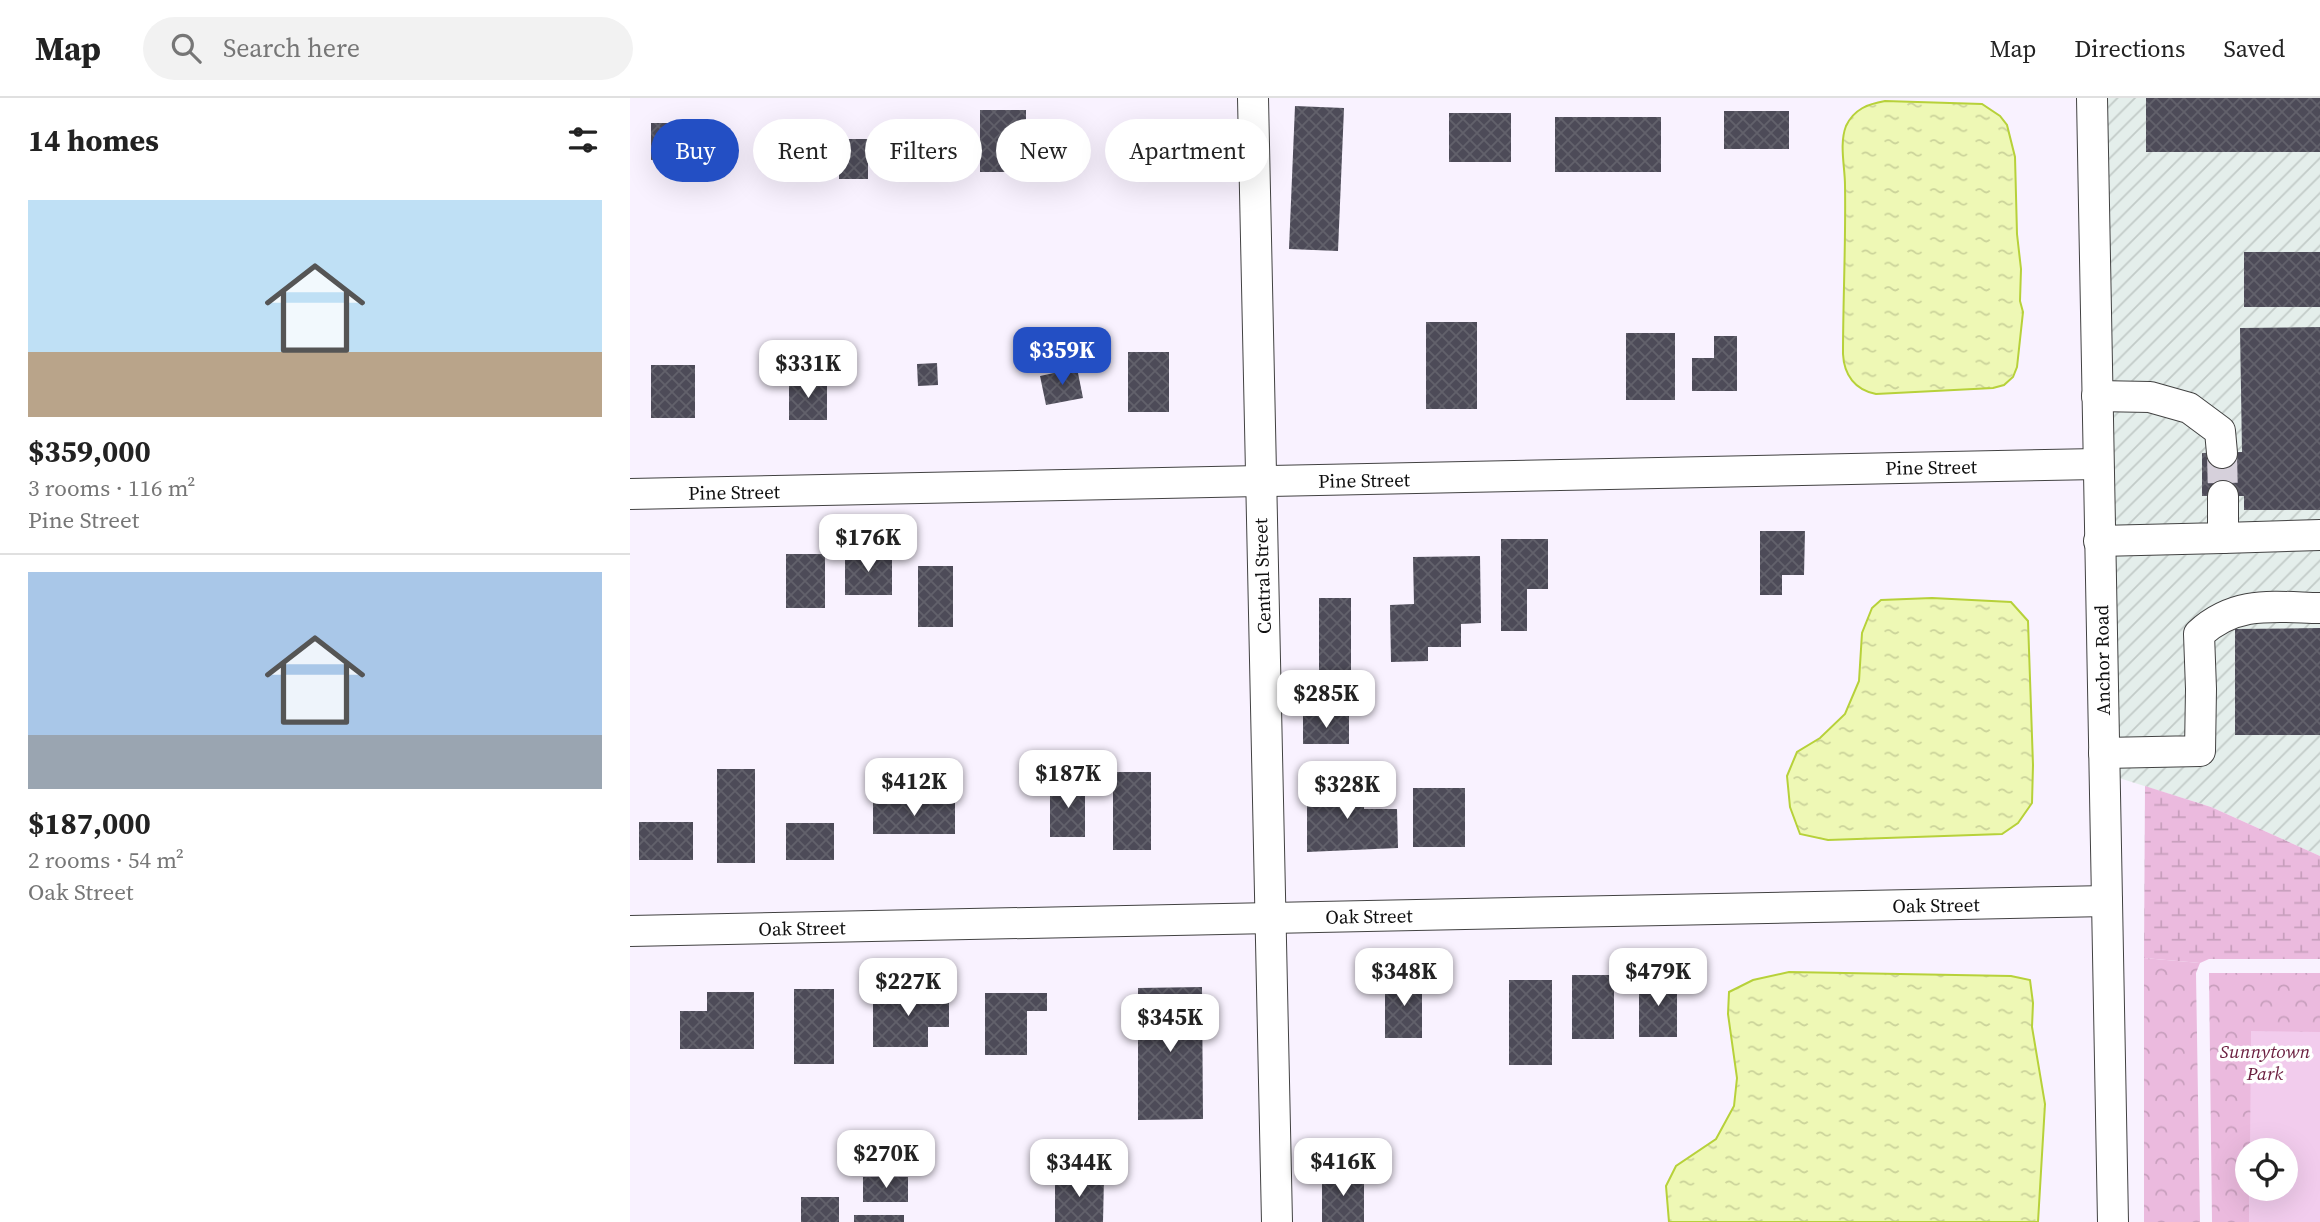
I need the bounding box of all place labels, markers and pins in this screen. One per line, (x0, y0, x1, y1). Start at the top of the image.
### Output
pin: $359K (1013, 328, 1111, 387)
pin: $331K (759, 341, 857, 400)
pin: $176K (819, 514, 917, 574)
pin: $285K (1277, 670, 1375, 730)
pin: $187K (1019, 750, 1117, 810)
pin: $412K (865, 758, 963, 818)
pin: $328K (1298, 762, 1396, 821)
pin: $348K (1355, 948, 1453, 1008)
pin: $479K (1609, 948, 1707, 1008)
pin: $227K (859, 958, 957, 1018)
pin: $345K (1121, 995, 1219, 1054)
pin: $270K (837, 1130, 935, 1190)
pin: $416K (1294, 1138, 1392, 1198)
pin: $344K (1030, 1140, 1128, 1199)

